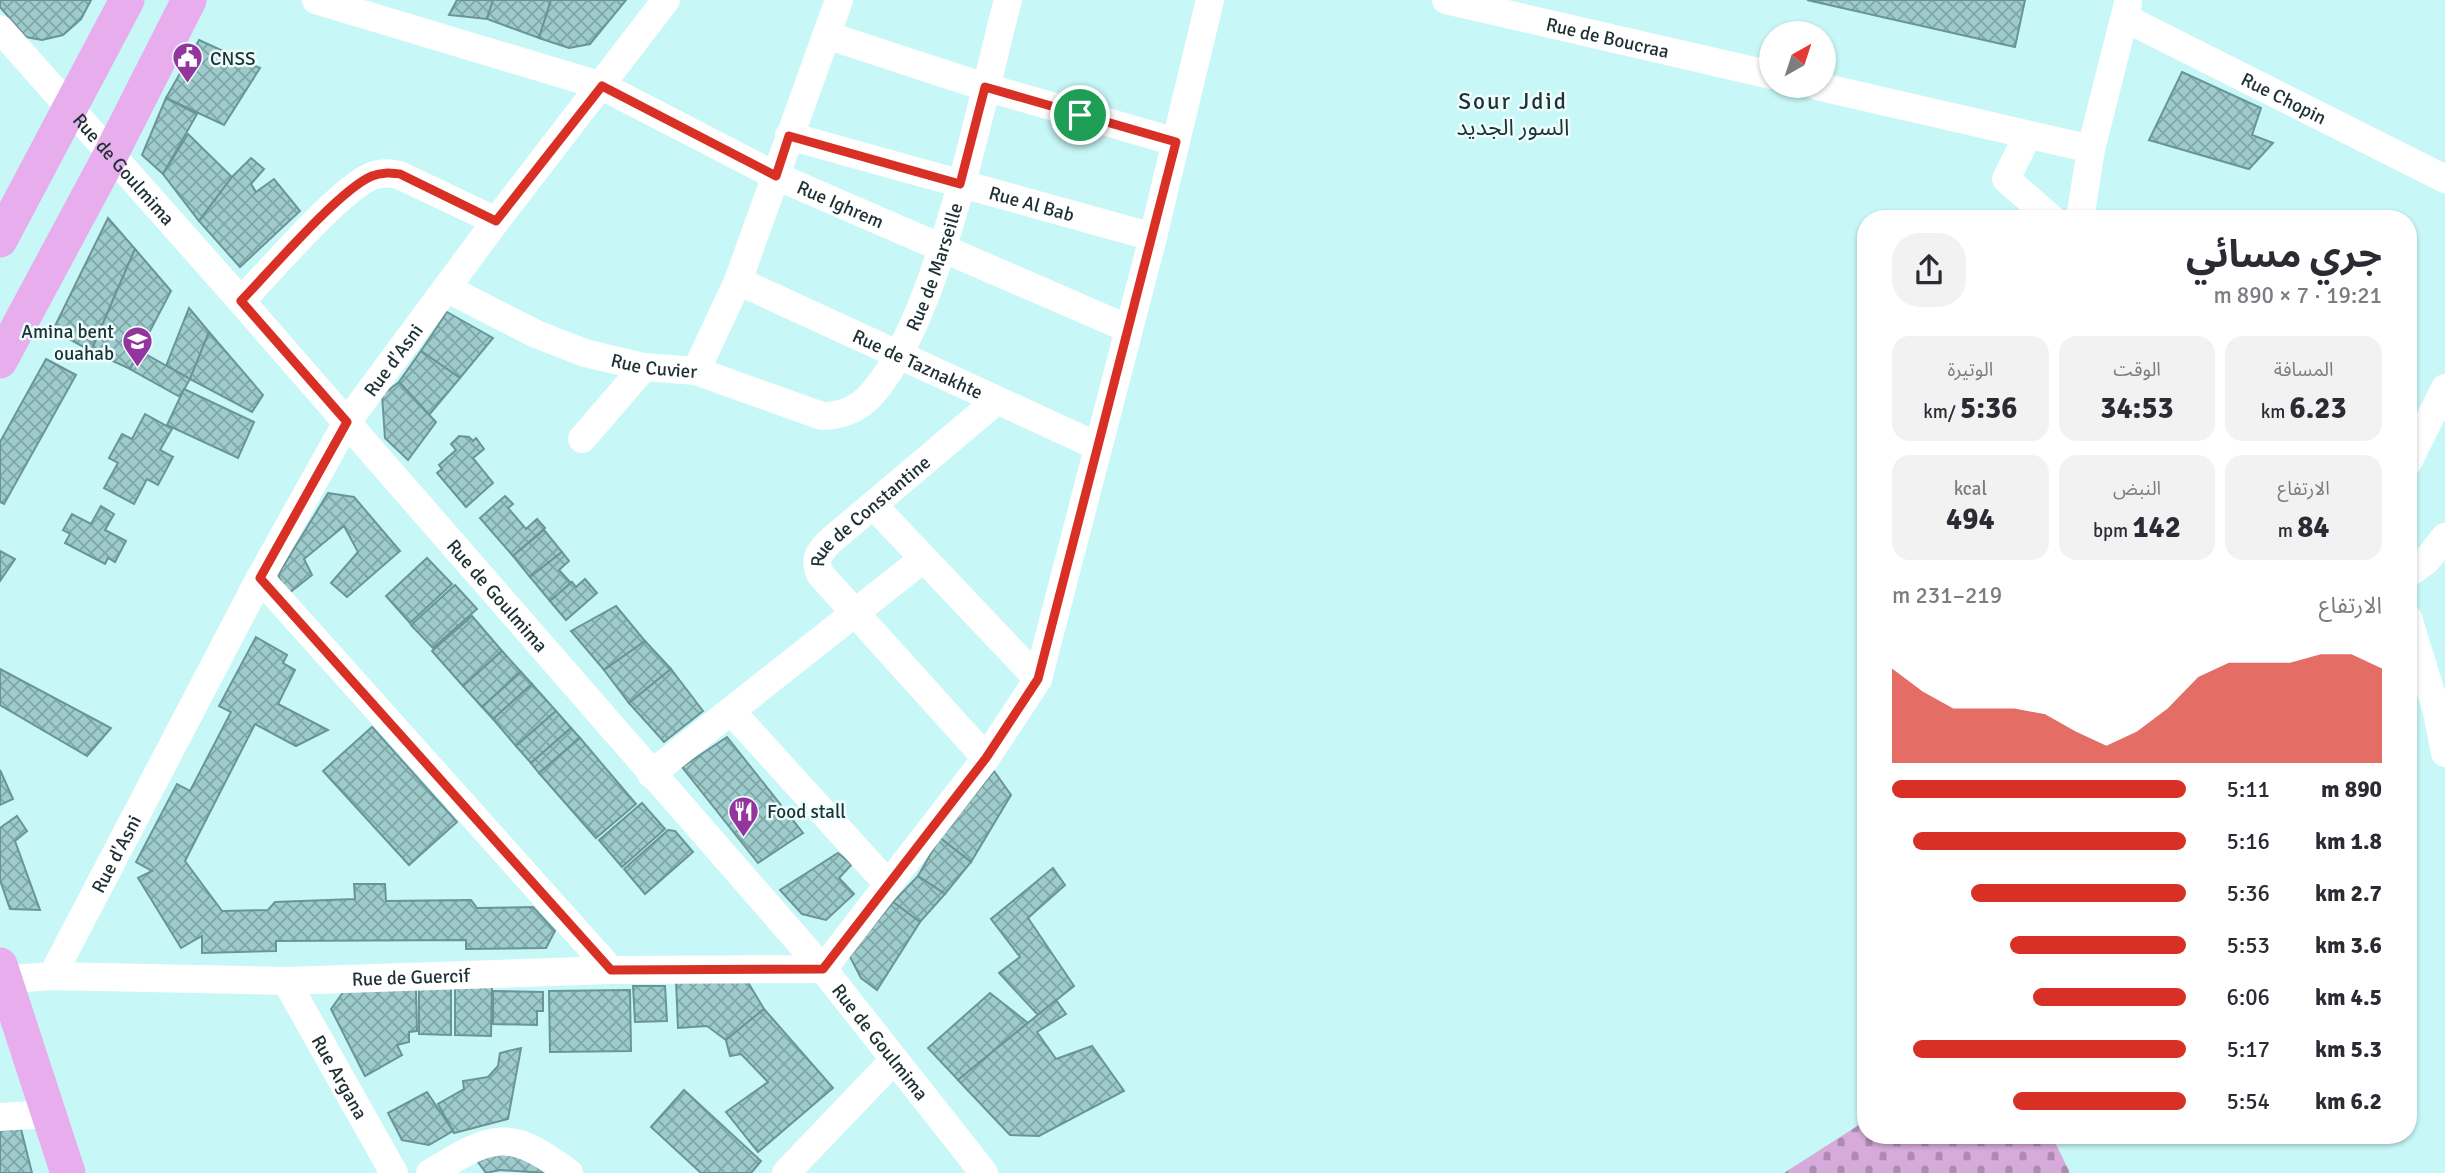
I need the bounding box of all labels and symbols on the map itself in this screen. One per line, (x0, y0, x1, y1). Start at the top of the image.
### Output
street label: Rue de Boucraa (1544, 12, 1671, 64)
north arrow (1759, 21, 1836, 98)
public building icon: CNSS (170, 41, 204, 85)
place label: CNSS (210, 47, 256, 71)
street label: Rue Chopin (2237, 67, 2330, 130)
pin (1050, 85, 1110, 145)
district label: Sour Jdid السور الجديد (1457, 87, 1569, 142)
street label: Rue de Goulmima (67, 109, 179, 231)
street label: Rue Ighrem (793, 176, 887, 234)
street label: Rue Al Bab (986, 181, 1077, 228)
street label: Rue de Marseille (901, 200, 968, 335)
street label: Rue d'Asni (359, 319, 429, 402)
place label: Amina bent ouahab (21, 320, 114, 366)
street label: Rue de Taznakhte (848, 324, 986, 405)
school or university icon: Amina bent ouahab (120, 325, 154, 369)
street label: Rue Cuvier (608, 349, 698, 384)
street label: Rue de Constantine (806, 451, 936, 568)
street label: Rue de Goulmima (441, 535, 553, 658)
restaurant icon: Food stall (727, 794, 761, 838)
place label: Food stall (767, 800, 846, 824)
street label: Rue d'Asni (87, 811, 147, 897)
street label: Rue de Guercif (351, 964, 472, 992)
street label: Rue de Goulmima (826, 979, 933, 1106)
street label: Rue Argana (306, 1031, 372, 1124)

